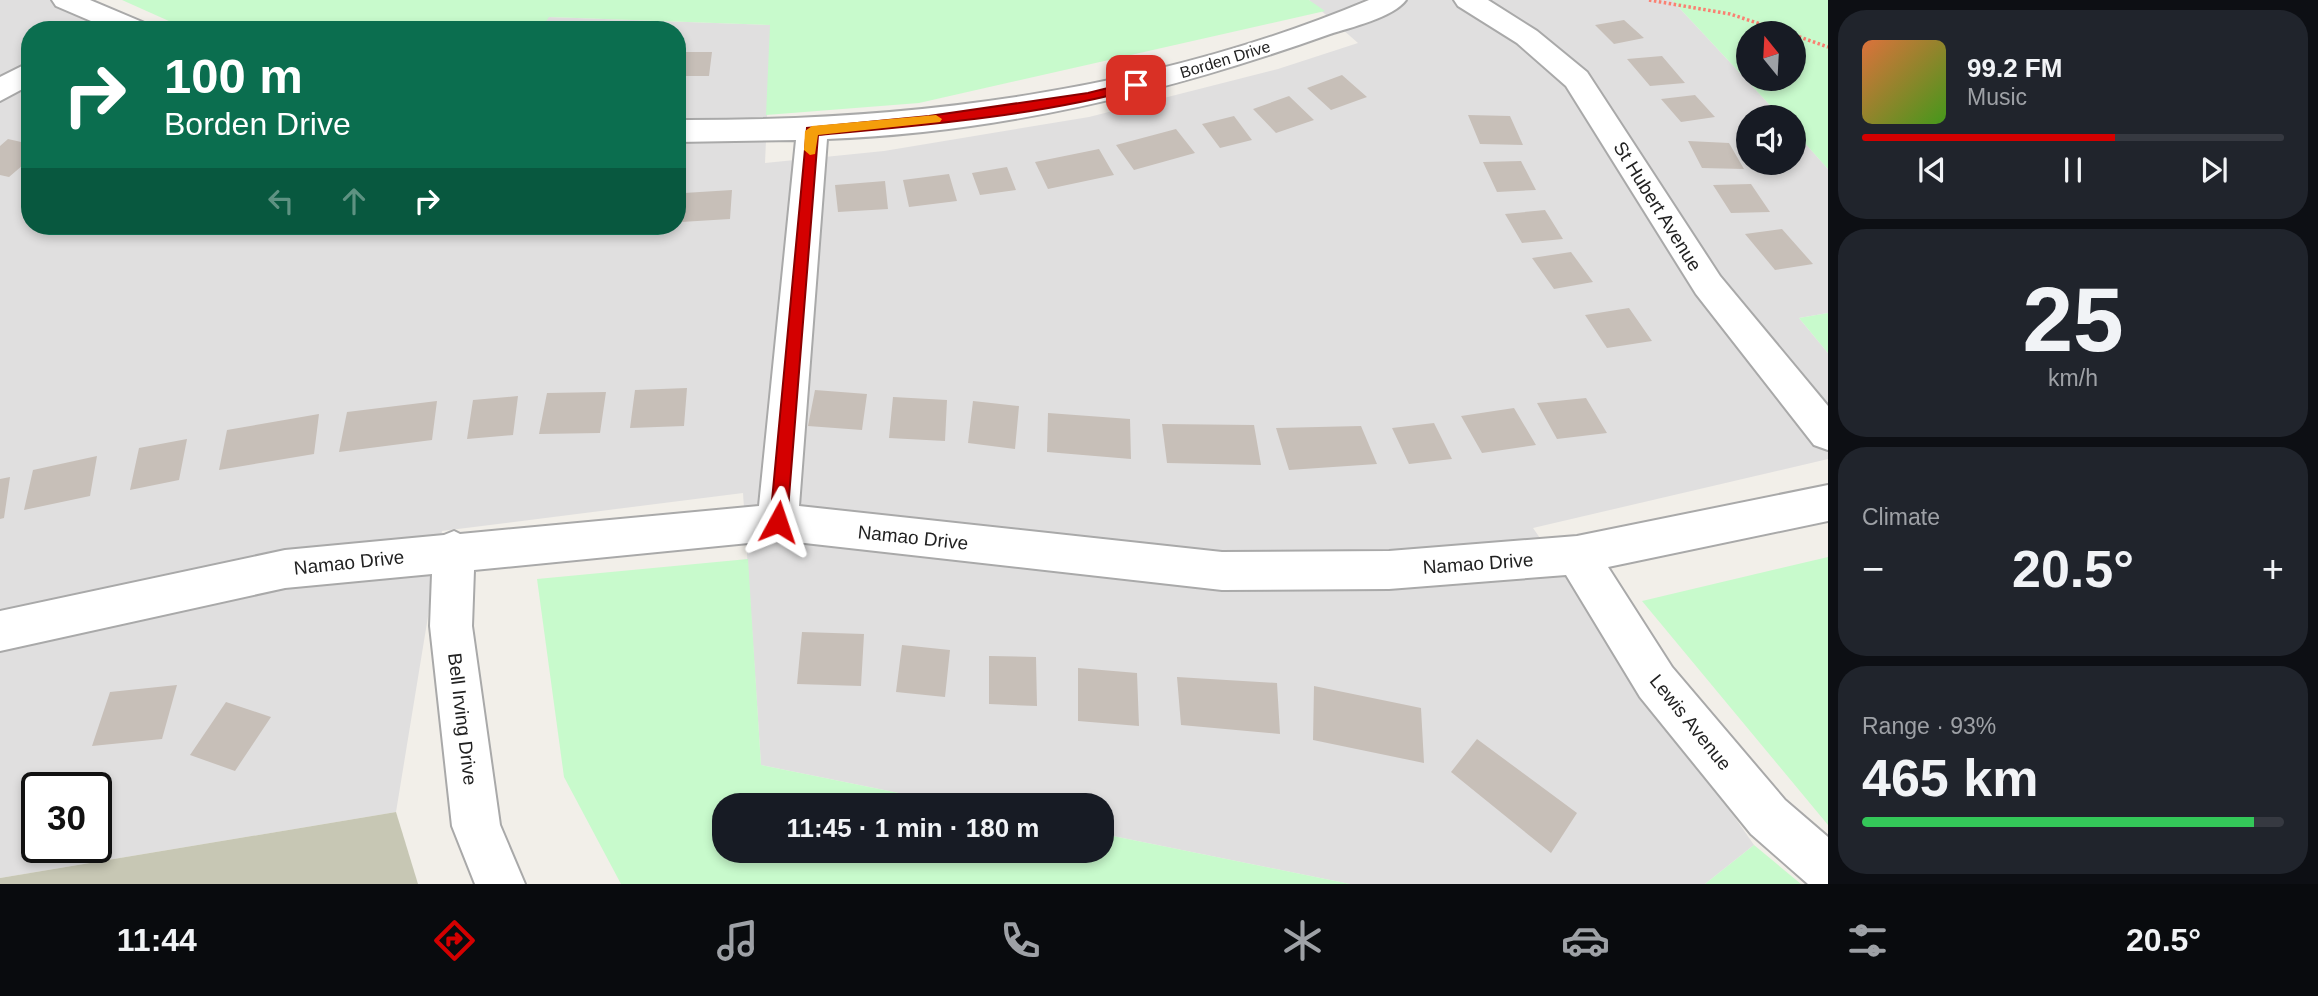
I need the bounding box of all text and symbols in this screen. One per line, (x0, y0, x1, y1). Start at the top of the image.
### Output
north arrow (1736, 21, 1806, 91)
map controls (1736, 21, 1806, 175)
street label: Borden Drive (1178, 38, 1272, 81)
icon: right (49, 49, 140, 140)
text: 100 m (164, 49, 303, 103)
text: 99.2 FM (1967, 53, 2062, 83)
pin (1106, 55, 1166, 115)
icon: arrive (1117, 66, 1155, 104)
text: Music (1967, 84, 2027, 110)
button: sound (1736, 105, 1806, 175)
text: Borden Drive (164, 106, 351, 142)
street label: St Hubert Avenue (1609, 138, 1706, 275)
icon: previous (1913, 151, 1951, 189)
icon: pause (2054, 151, 2092, 189)
icon: next (2195, 151, 2233, 189)
icon: left (262, 182, 300, 220)
icon: ahead (335, 182, 373, 220)
icon: right (408, 182, 446, 220)
text: 25 (2022, 269, 2124, 370)
text: km/h (2048, 365, 2098, 391)
position arrow (741, 485, 815, 559)
text: Climate (1862, 504, 1940, 530)
street label: Namao Drive (857, 521, 969, 554)
text: 20.5° (2012, 540, 2134, 598)
street label: Namao Drive (293, 546, 405, 579)
text: − (1862, 548, 1884, 590)
text: + (2262, 548, 2284, 590)
street label: Namao Drive (1422, 549, 1534, 578)
street label: Bell Irving Drive (444, 652, 481, 786)
street label: Lewis Avenue (1646, 670, 1736, 774)
text: Range · 93% (1862, 713, 1996, 739)
text: 465 km (1862, 749, 2038, 807)
speed limit sign: 30 (21, 772, 112, 863)
text: 11:45 · 1 min · 180 m (787, 813, 1039, 843)
icon: directions (430, 916, 479, 965)
icon: music (713, 916, 762, 965)
icon: phone (996, 916, 1045, 965)
icon: climate (1278, 916, 1327, 965)
icon: car (1561, 916, 1610, 965)
icon: filters (1843, 916, 1892, 965)
text: 11:44 (117, 922, 197, 958)
text: 20.5° (2126, 922, 2201, 958)

